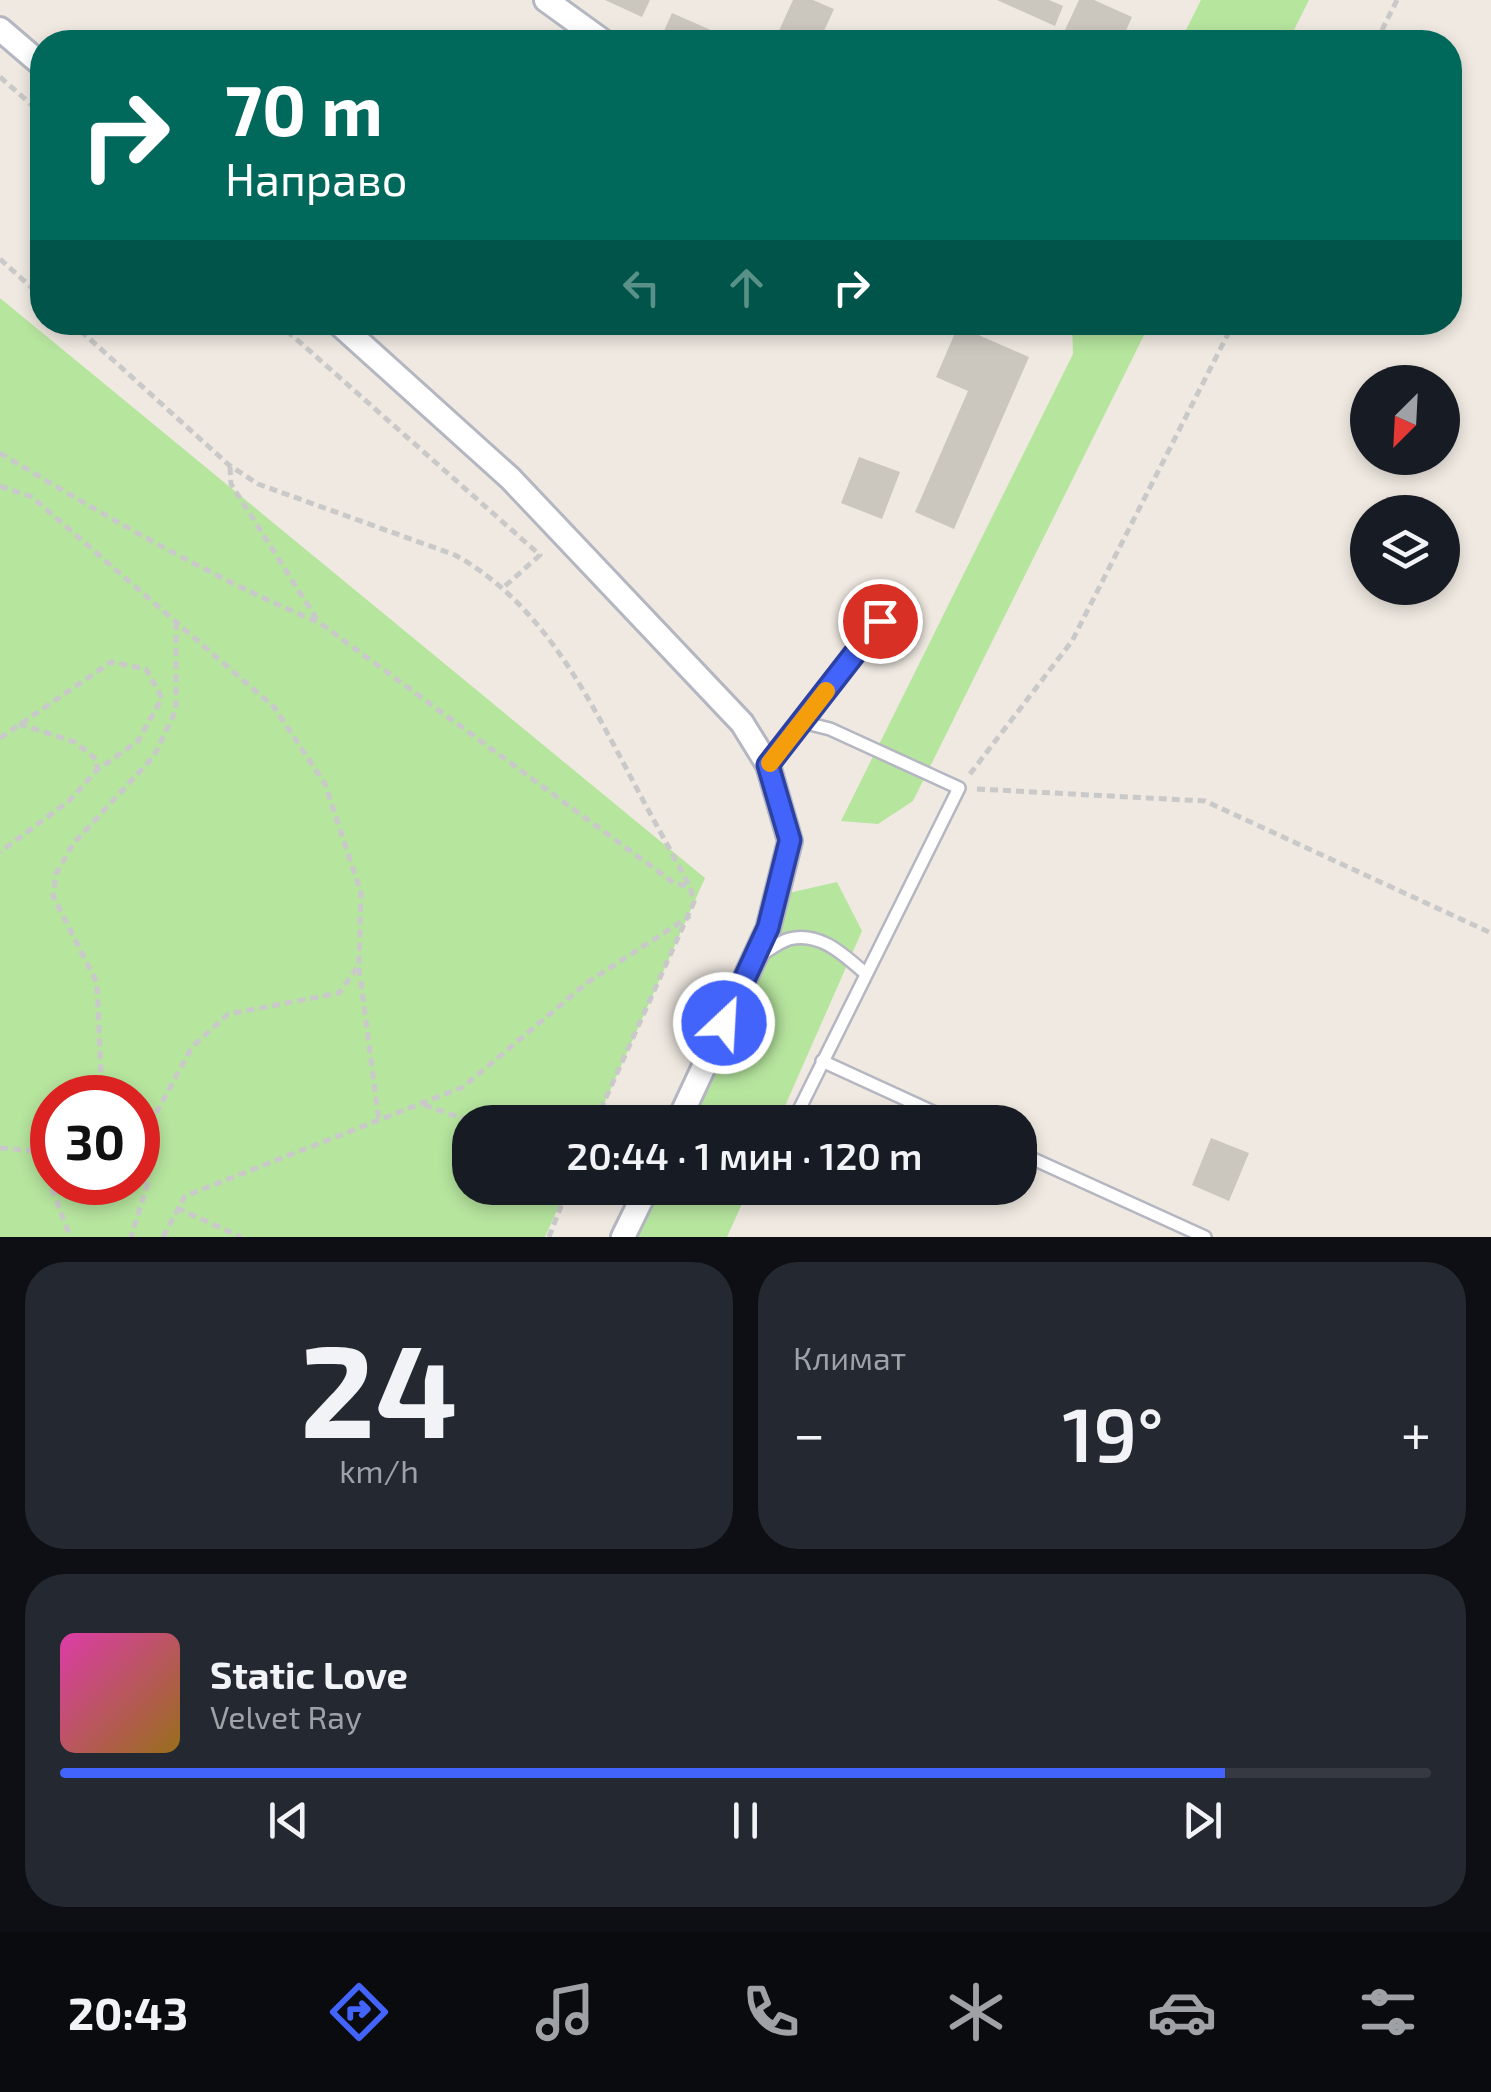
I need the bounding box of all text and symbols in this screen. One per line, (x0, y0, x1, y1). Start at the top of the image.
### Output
text: 70 m (225, 66, 383, 150)
icon: right (60, 70, 190, 200)
text: Направо (225, 151, 407, 205)
icon: left (614, 260, 669, 315)
icon: ahead (719, 260, 774, 315)
icon: right (824, 260, 879, 315)
north arrow (1350, 365, 1460, 475)
map controls (1350, 365, 1460, 605)
button: layers (1350, 495, 1460, 605)
pin (838, 579, 923, 664)
icon: arrive (853, 594, 908, 649)
position arrow (672, 971, 776, 1075)
speed limit sign: 30 (30, 1075, 160, 1205)
text: 20:44 · 1 мин · 120 m (566, 1132, 923, 1178)
text: 24 (300, 1308, 458, 1464)
text: Климат (793, 1338, 906, 1376)
text: 19° (1062, 1387, 1164, 1477)
text: − (793, 1399, 825, 1465)
text: + (1401, 1399, 1431, 1465)
text: km/h (339, 1451, 419, 1489)
text: Static Love (210, 1651, 408, 1697)
text: Velvet Ray (210, 1697, 362, 1735)
icon: previous (261, 1793, 316, 1848)
icon: pause (718, 1793, 773, 1848)
icon: next (1175, 1793, 1230, 1848)
icon: directions (324, 1977, 394, 2047)
icon: music (530, 1977, 600, 2047)
icon: phone (736, 1977, 806, 2047)
icon: climate (941, 1977, 1011, 2047)
icon: car (1147, 1977, 1217, 2047)
icon: filters (1353, 1977, 1423, 2047)
text: 20:43 (68, 1985, 188, 2039)

